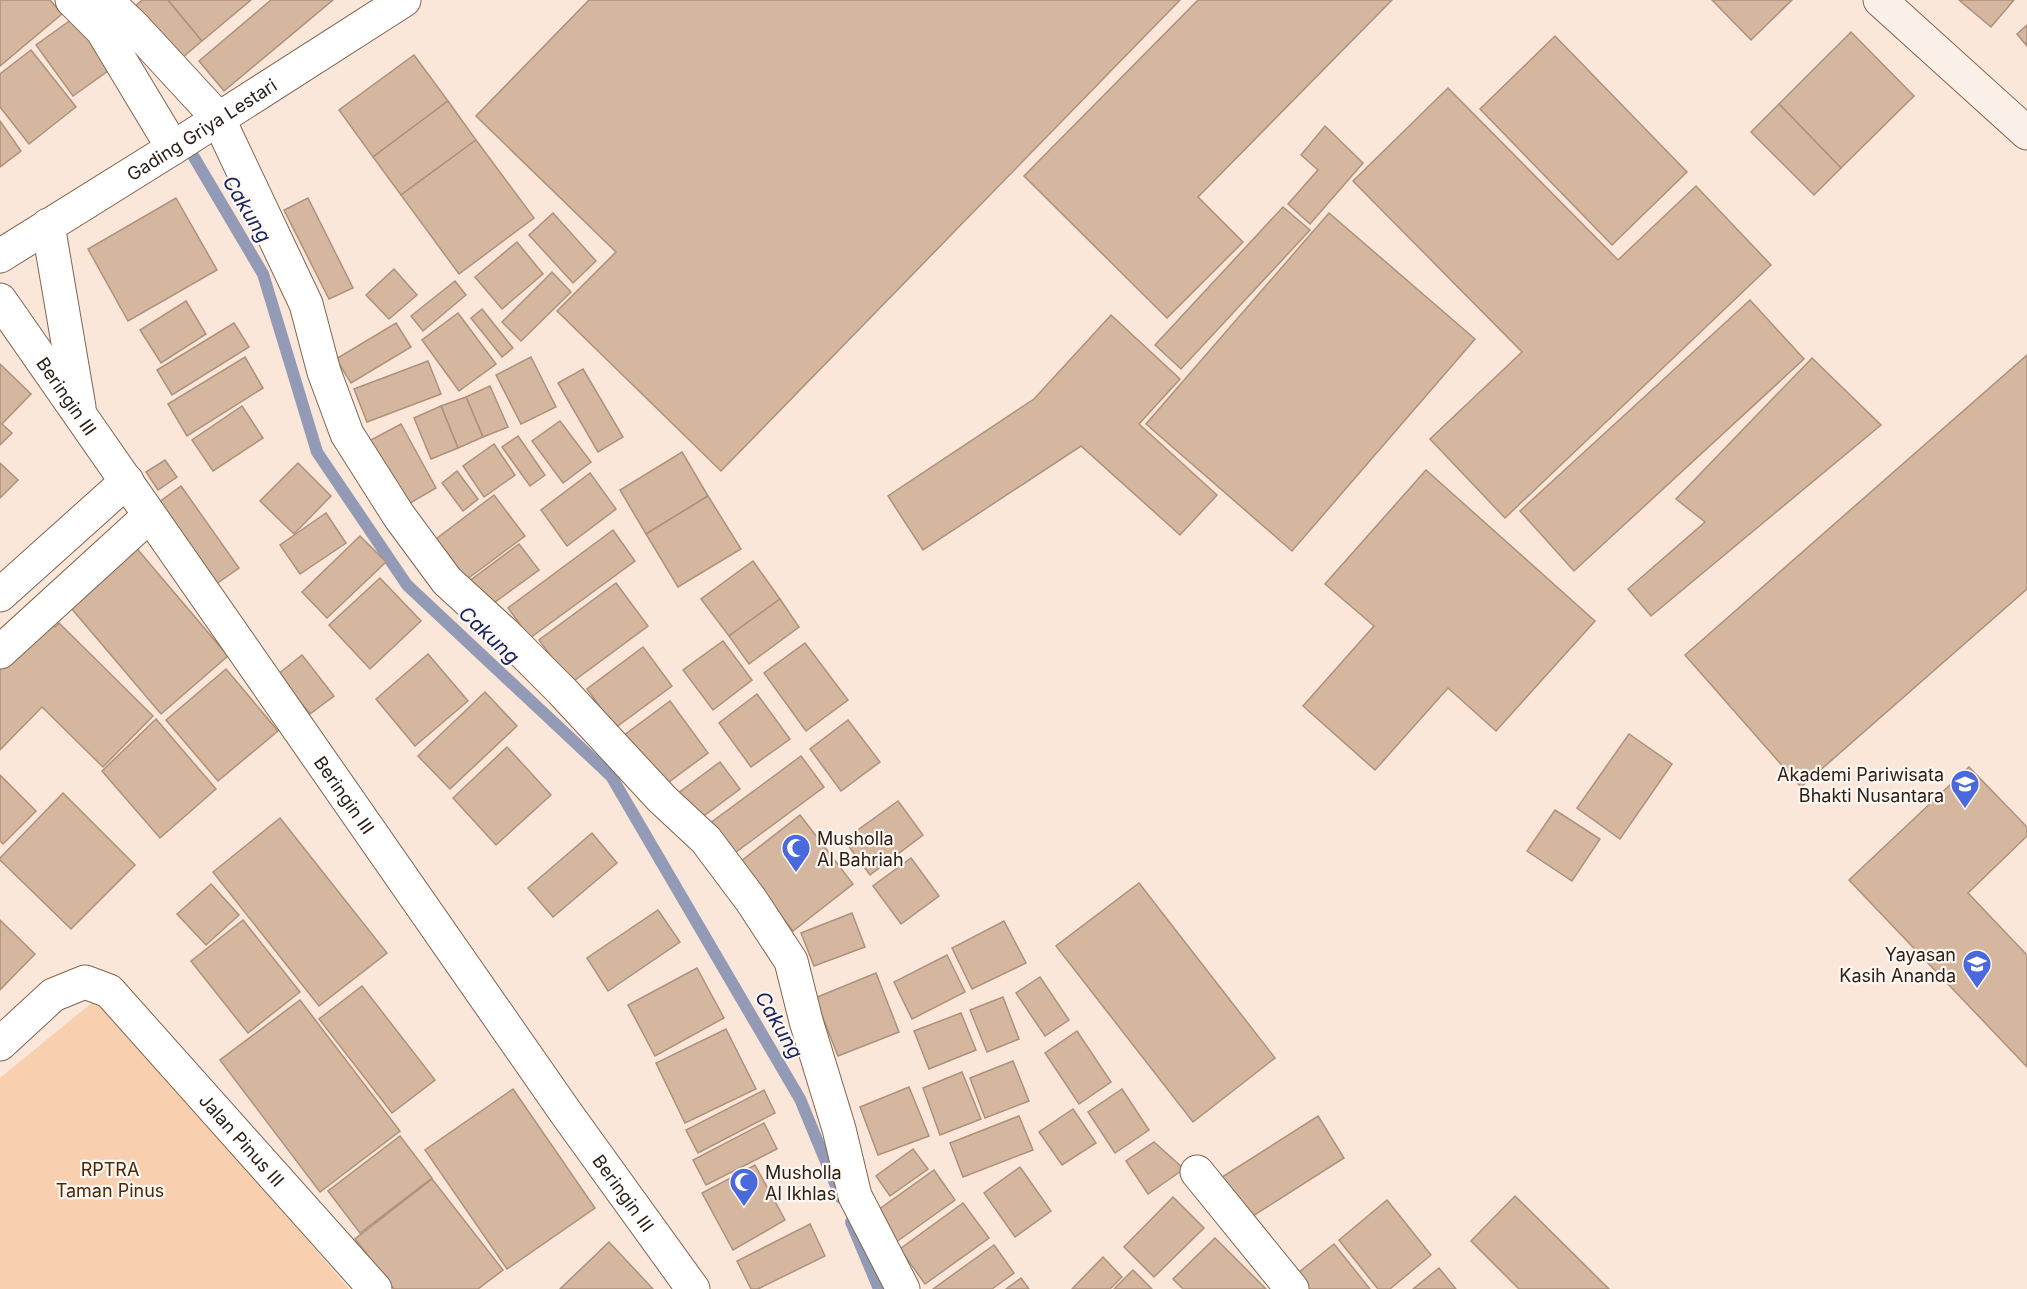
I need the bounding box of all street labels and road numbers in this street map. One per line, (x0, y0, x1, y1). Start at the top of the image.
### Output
street label: Gading Griya Lestari (123, 74, 280, 185)
street label: Beringin III (33, 353, 101, 439)
street label: Beringin III (310, 752, 379, 838)
street label: Jalan Pinus III (195, 1089, 289, 1191)
street label: Beringin III (589, 1150, 658, 1235)

